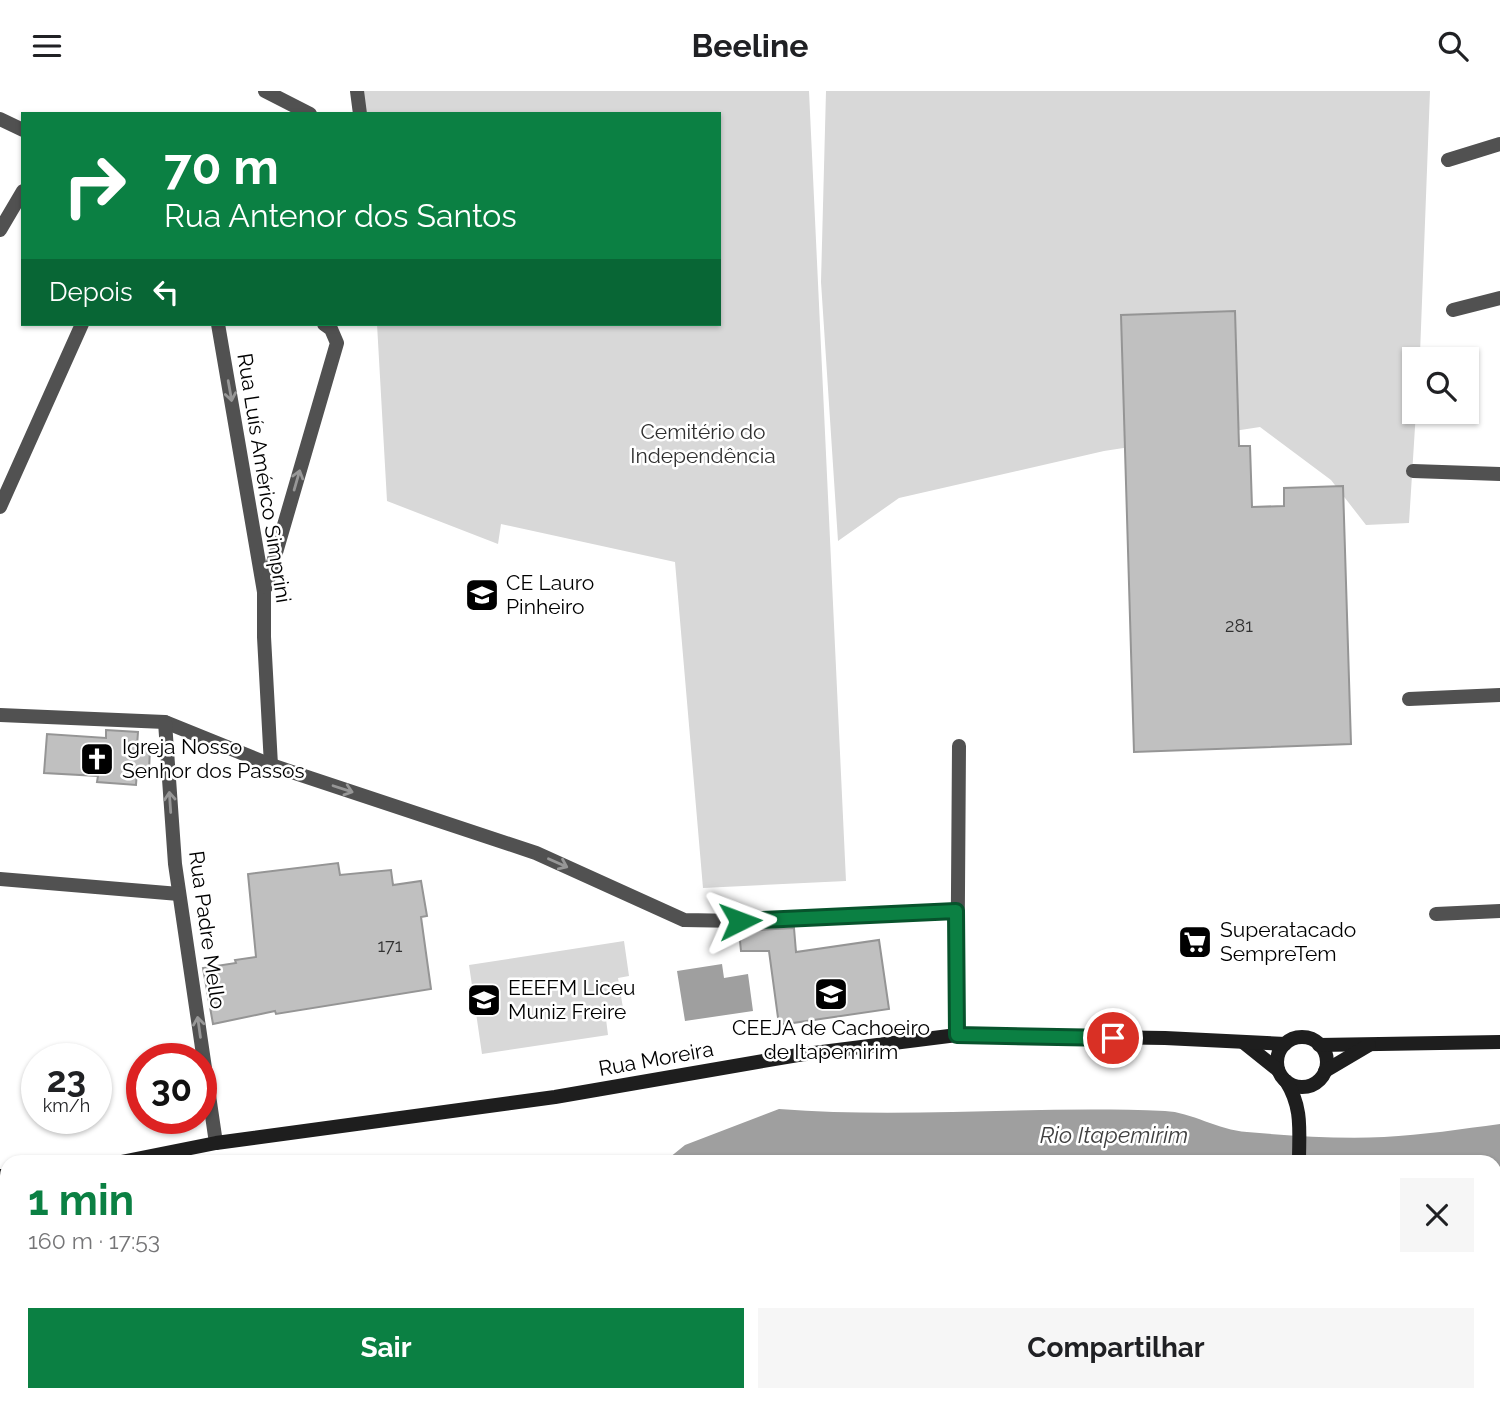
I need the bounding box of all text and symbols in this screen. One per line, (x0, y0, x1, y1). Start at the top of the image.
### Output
icon: menu (28, 27, 66, 65)
text: Beeline (692, 27, 808, 64)
icon: search (1434, 27, 1472, 65)
text: 70 m (164, 138, 279, 195)
icon: right (49, 140, 140, 231)
text: Rua Antenor dos Santos (164, 197, 517, 234)
icon: left (147, 273, 185, 311)
text: Depois (49, 277, 133, 307)
map controls (1402, 347, 1479, 424)
button: search (1402, 347, 1479, 424)
street label: Rua Luís Américo Simprini (232, 351, 297, 604)
one-way arrow (224, 379, 237, 402)
park label: Cemitério do Independência (630, 419, 776, 468)
one-way arrow (291, 469, 304, 491)
place label: CE Lauro Pinheiro (506, 570, 594, 619)
school or university icon: CE Lauro Pinheiro (463, 576, 501, 614)
house number: 281 (1225, 615, 1253, 636)
place label: Igreja Nosso Senhor dos Passos (122, 734, 305, 783)
church icon: Igreja Nosso Senhor dos Passos (78, 740, 116, 778)
one-way arrow (332, 783, 354, 796)
one-way arrow (163, 791, 176, 813)
street label: Rua Padre Mello (184, 849, 231, 1011)
one-way arrow (547, 857, 569, 870)
position arrow (703, 884, 777, 958)
place label: Superatacado SempreTem (1220, 917, 1356, 966)
supermarket icon: Superatacado SempreTem (1176, 923, 1214, 961)
house number: 171 (378, 935, 403, 956)
place label: EEEFM Liceu Muniz Freire (508, 975, 636, 1024)
school or university icon: CEEJA de Cachoeiro de Itapemirim (812, 975, 850, 1013)
school or university icon: EEEFM Liceu Muniz Freire (465, 981, 503, 1019)
pin (1083, 1008, 1143, 1068)
place label: CEEJA de Cachoeiro de Itapemirim (732, 1015, 930, 1064)
one-way arrow (192, 1016, 205, 1039)
icon: arrive (1094, 1019, 1132, 1057)
street label: Rua Moreira (596, 1036, 715, 1081)
speed limit sign: 30 (126, 1043, 217, 1134)
text: 23 (47, 1059, 86, 1100)
text: km/h (43, 1095, 90, 1116)
water label: Rio Itapemirim (1040, 1121, 1188, 1148)
text: 1 min (28, 1176, 134, 1225)
button: close (1400, 1178, 1474, 1252)
text: 160 m · 17:53 (28, 1227, 160, 1254)
button: Sair (28, 1308, 744, 1388)
button: Compartilhar (758, 1308, 1474, 1388)

